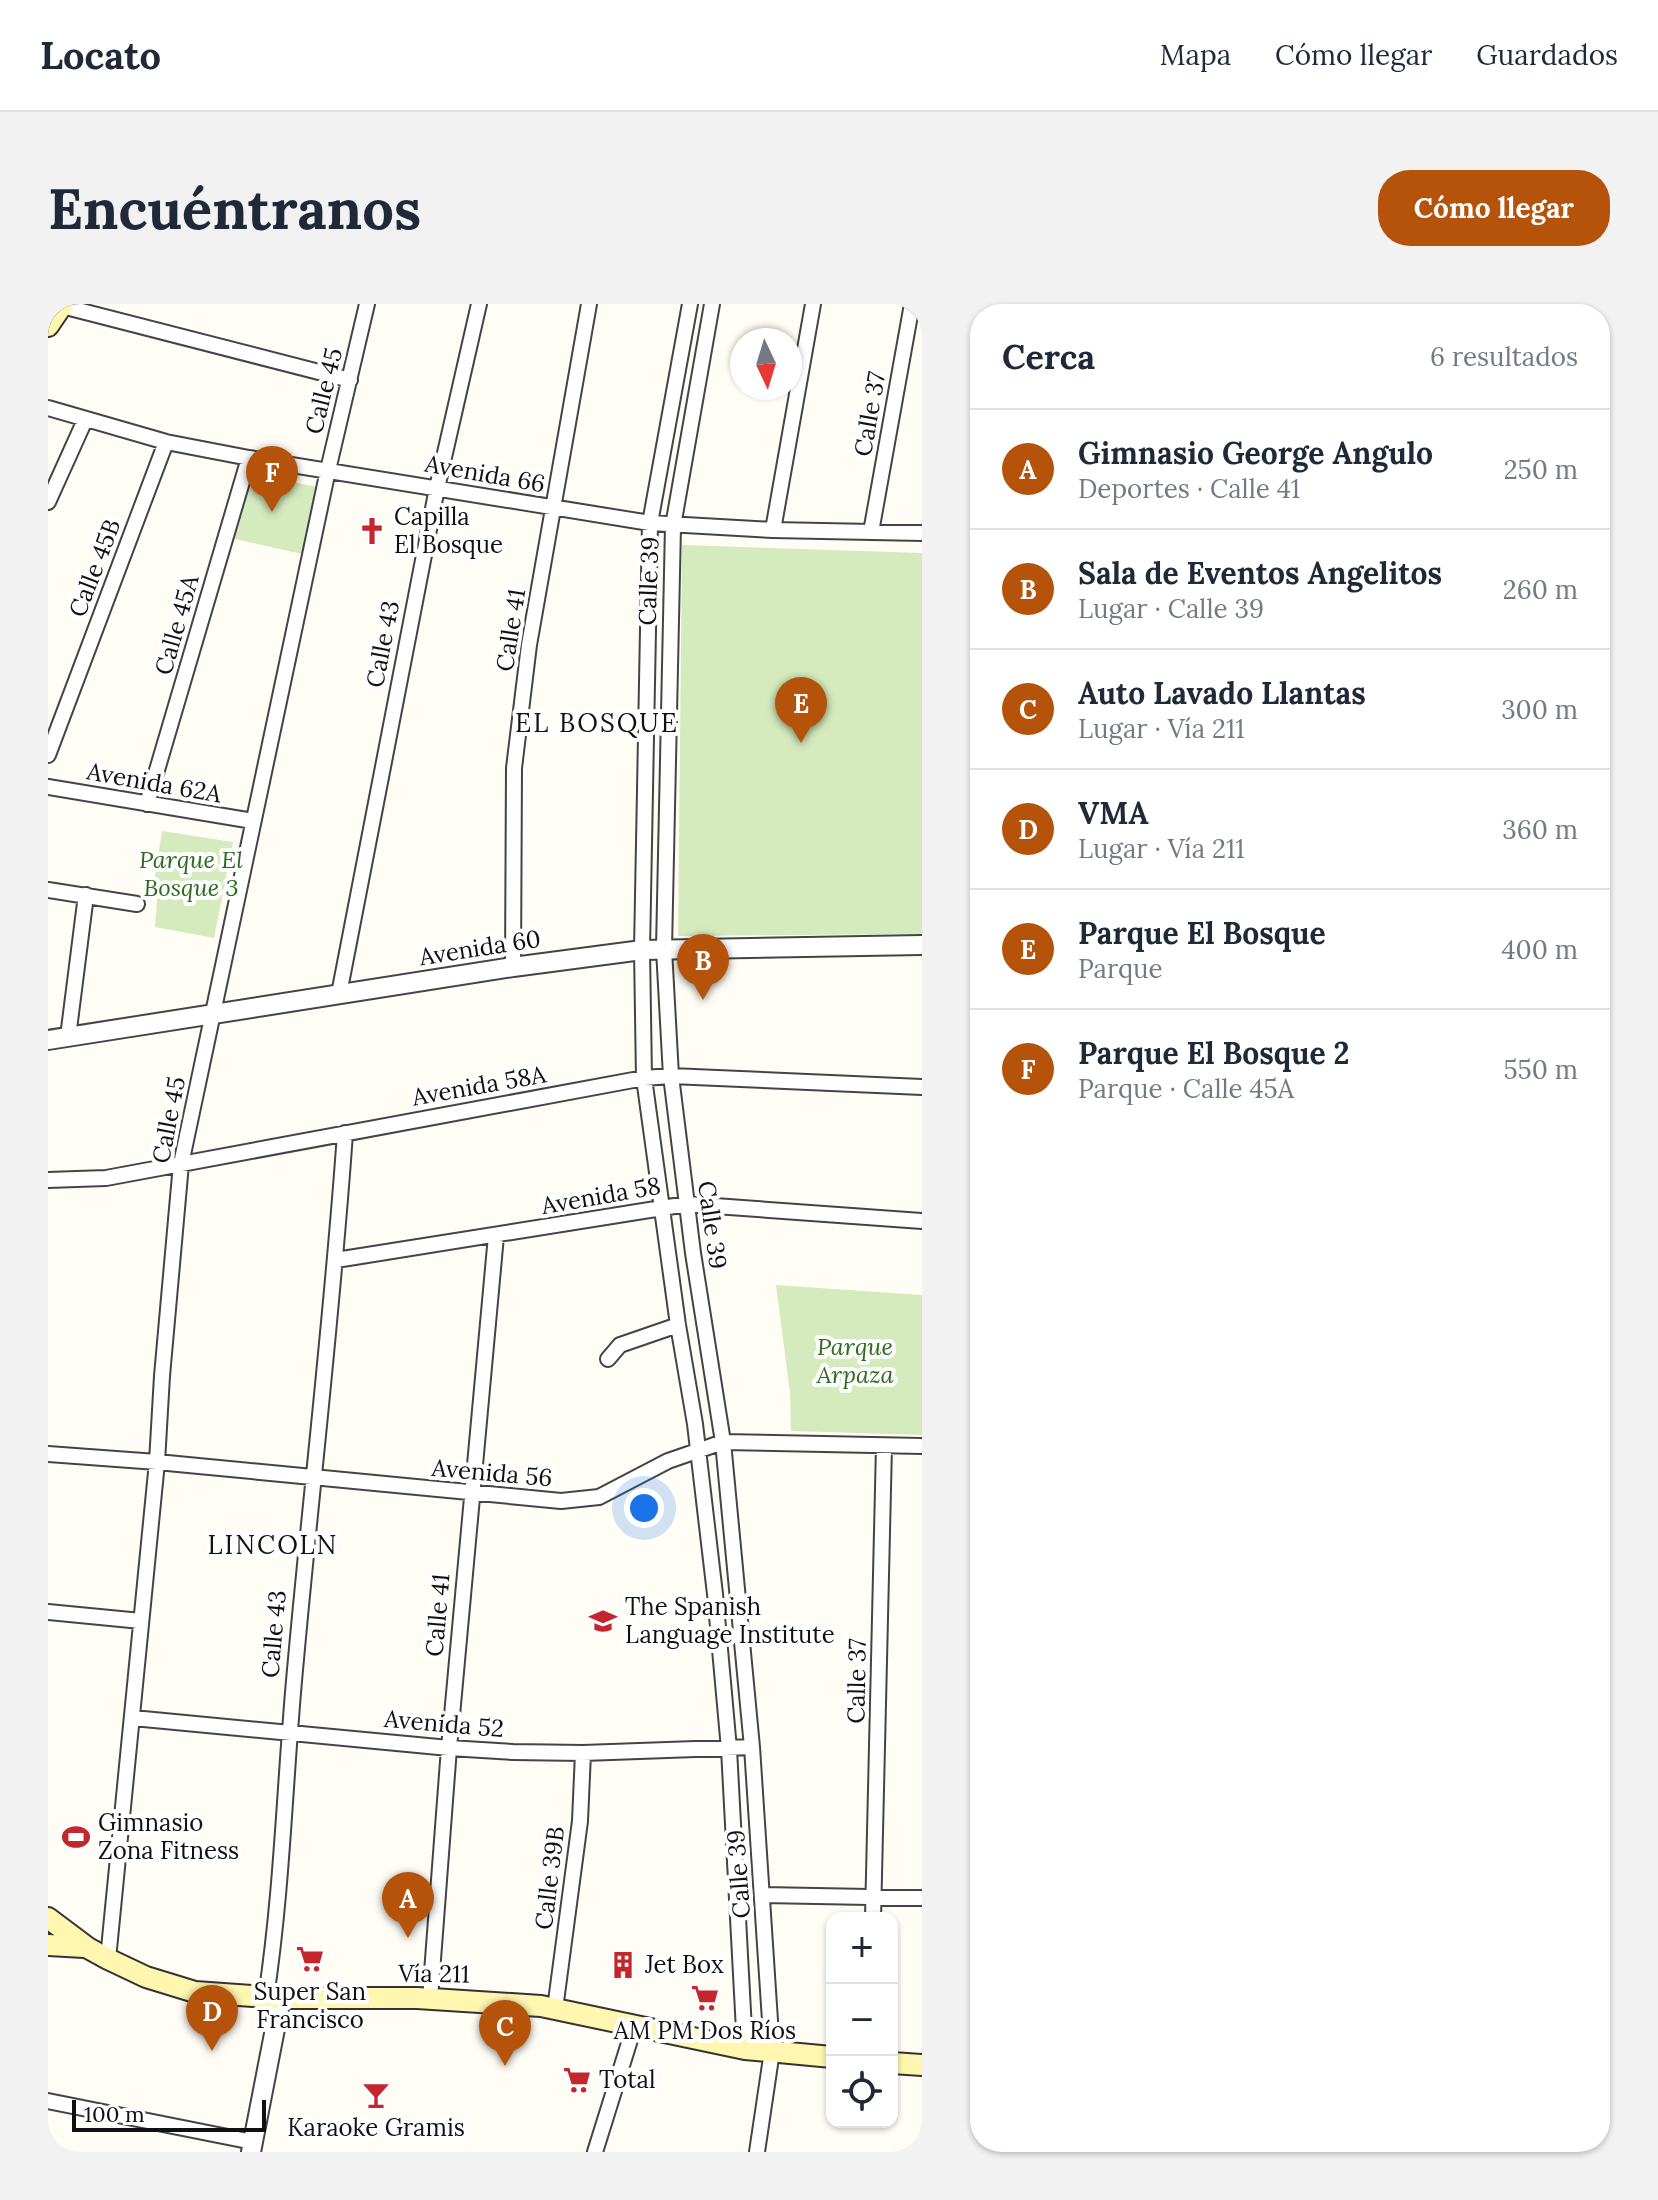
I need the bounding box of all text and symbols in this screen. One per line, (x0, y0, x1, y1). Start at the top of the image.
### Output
text: Locato (40, 31, 161, 79)
text: Mapa (1160, 37, 1231, 73)
text: Cómo llegar (1275, 37, 1432, 73)
text: Guardados (1476, 37, 1618, 73)
button: Cómo llegar (1378, 170, 1610, 246)
text: Encuéntranos (48, 173, 421, 244)
north arrow (730, 328, 802, 400)
text: Cerca (1002, 335, 1095, 378)
text: 6 resultados (1430, 340, 1578, 373)
street label: Calle 45 (298, 345, 349, 437)
street label: Calle 37 (847, 369, 892, 459)
text: Gimnasio George Angulo (1078, 434, 1433, 472)
pin: F (246, 446, 298, 512)
street label: Avenida 66 (422, 448, 548, 499)
text: A (1019, 453, 1037, 486)
text: 250 m (1504, 453, 1578, 486)
text: Deportes · Calle 41 (1078, 472, 1300, 505)
place label: Capilla El Bosque (394, 501, 503, 560)
street label: Calle 45B (62, 514, 127, 621)
church icon: Capilla El Bosque (357, 516, 387, 546)
street label: Calle 39 (631, 536, 666, 626)
text: Sala de Eventos Angelitos (1078, 554, 1442, 592)
street label: Calle 45A (147, 570, 206, 678)
text: B (1019, 573, 1037, 606)
text: 260 m (1503, 573, 1578, 606)
street label: Calle 41 (489, 586, 532, 673)
text: Lugar · Calle 39 (1078, 592, 1264, 625)
street label: Calle 43 (359, 598, 406, 690)
text: Auto Lavado Llantas (1078, 674, 1366, 712)
pin: E (775, 677, 827, 743)
text: C (1019, 693, 1037, 726)
text: 300 m (1501, 693, 1578, 726)
district label: EL BOSQUE (515, 706, 679, 739)
text: Lugar · Vía 211 (1078, 712, 1245, 745)
street label: Avenida 62A (84, 755, 225, 810)
text: VMA (1078, 794, 1148, 832)
text: D (1018, 813, 1038, 846)
text: 360 m (1502, 813, 1578, 846)
text: Lugar · Vía 211 (1078, 832, 1245, 865)
park label: Parque El Bosque 3 (139, 844, 243, 903)
text: Parque El Bosque (1078, 914, 1326, 952)
street label: Avenida 60 (416, 923, 543, 973)
text: E (1020, 933, 1036, 966)
text: 400 m (1502, 933, 1578, 966)
pin: B (677, 934, 729, 1000)
text: Parque (1078, 952, 1163, 985)
text: Parque El Bosque 2 (1078, 1034, 1350, 1072)
text: F (1021, 1053, 1035, 1086)
text: 550 m (1503, 1053, 1578, 1086)
street label: Avenida 58A (409, 1058, 549, 1113)
text: Parque · Calle 45A (1078, 1072, 1294, 1105)
street label: Calle 45 (145, 1074, 192, 1166)
street label: Avenida 58 (538, 1170, 663, 1221)
street label: Calle 39 (691, 1179, 734, 1271)
park label: Parque Arpaza (815, 1331, 894, 1390)
street label: Avenida 56 (429, 1452, 554, 1493)
your location (624, 1488, 664, 1528)
district label: LINCOLN (208, 1528, 338, 1561)
street label: Calle 41 (418, 1572, 457, 1658)
street label: Calle 43 (254, 1589, 293, 1679)
place label: The Spanish Language Institute (625, 1591, 835, 1650)
school or university icon: The Spanish Language Institute (588, 1606, 618, 1636)
street label: Calle 37 (840, 1638, 873, 1724)
street label: Avenida 52 (382, 1703, 505, 1744)
place label: Gimnasio Zona Fitness (98, 1807, 239, 1866)
sports icon: Gimnasio Zona Fitness (61, 1822, 91, 1852)
street label: Calle 39B (528, 1825, 571, 1931)
street label: Calle 39 (720, 1829, 757, 1919)
pin: A (382, 1872, 434, 1938)
map controls (826, 1912, 898, 2128)
button: + (826, 1912, 898, 1984)
supermarket icon: Super San Francisco (295, 1944, 325, 1974)
place label: Jet Box (644, 1949, 724, 1980)
building icon: Jet Box (608, 1950, 638, 1980)
street label: Vía 211 (397, 1957, 470, 1990)
place label: Super San Francisco (254, 1976, 366, 2035)
supermarket icon: AM PM Dos Ríos (690, 1983, 720, 2013)
button: − (826, 1984, 898, 2056)
pin: D (186, 1985, 238, 2051)
pin: C (479, 2000, 531, 2066)
place label: AM PM Dos Ríos (613, 2015, 796, 2046)
button: locate (826, 2056, 898, 2128)
place label: Total (599, 2064, 655, 2095)
supermarket icon: Total (562, 2065, 592, 2095)
bar icon: Karaoke Gramis (361, 2080, 391, 2110)
scale bar (72, 2096, 266, 2132)
text: 100 m (84, 2100, 145, 2128)
place label: Karaoke Gramis (287, 2112, 465, 2143)

